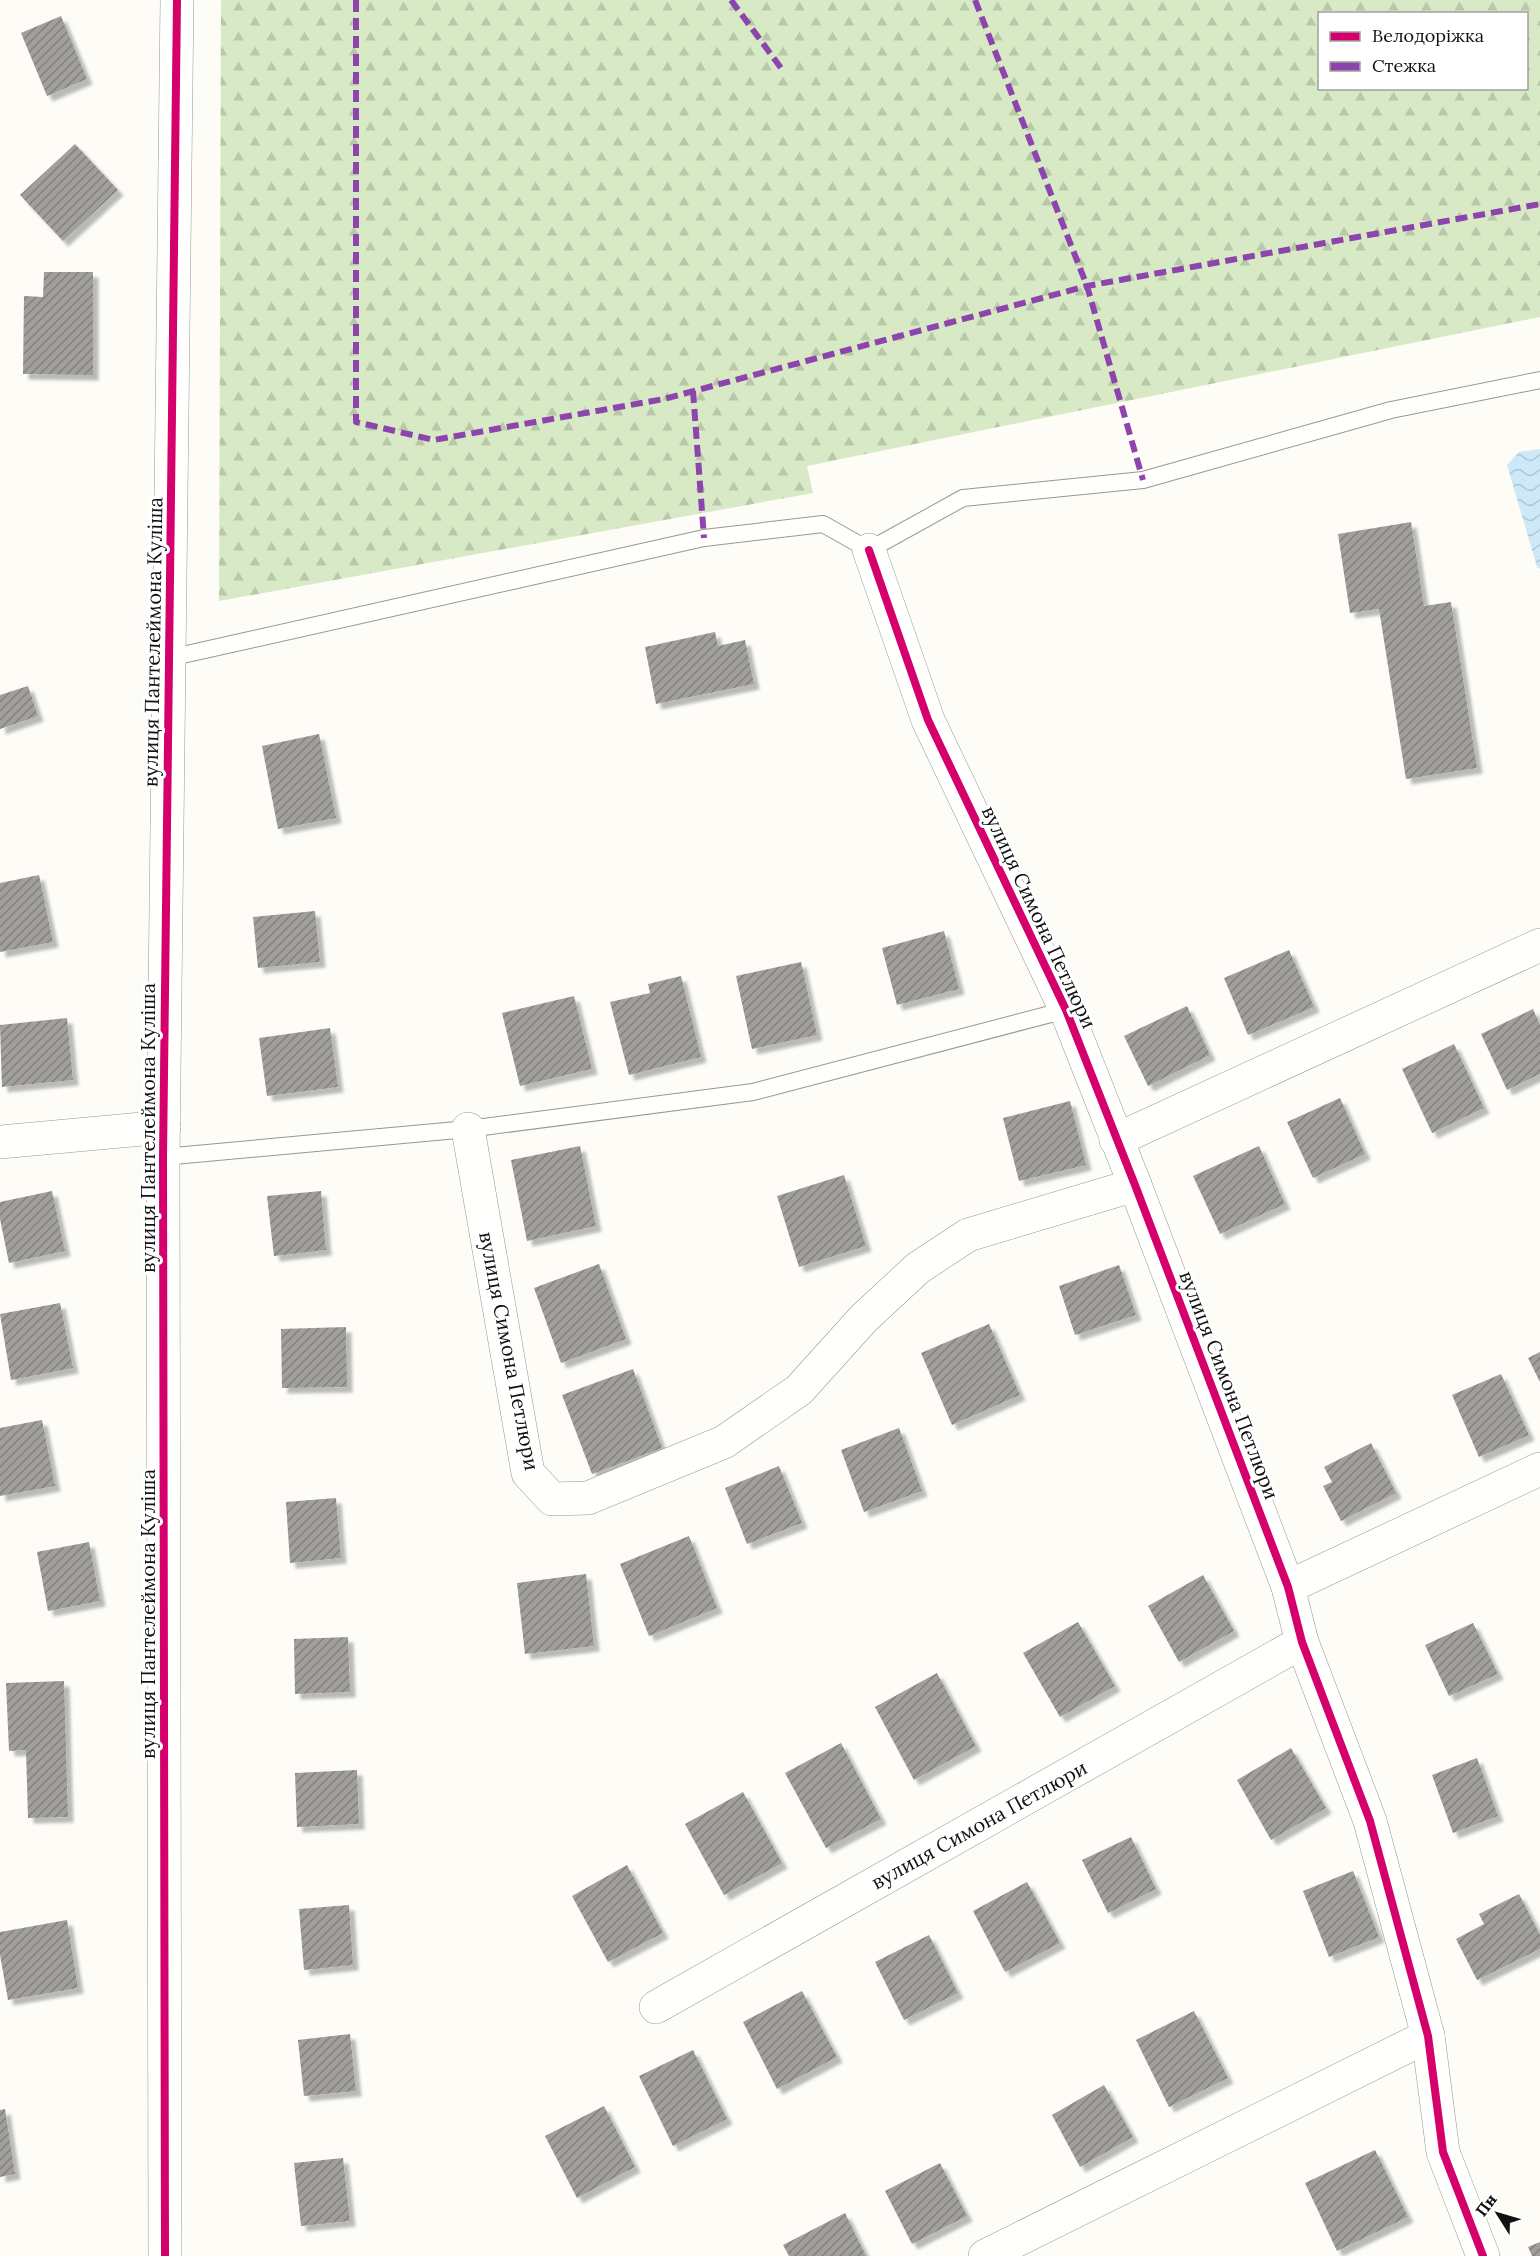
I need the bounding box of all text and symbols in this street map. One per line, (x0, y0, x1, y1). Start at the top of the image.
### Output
legend (1318, 12, 1528, 90)
text: Велодоріжка (1372, 24, 1484, 47)
text: Стежка (1372, 54, 1436, 77)
street label: вулиця Пантелеймона Куліша (137, 497, 168, 787)
street label: вулиця Симона Петлюри (977, 801, 1102, 1032)
street label: вулиця Пантелеймона Куліша (135, 983, 160, 1273)
street label: вулиця Симона Петлюри (474, 1229, 545, 1473)
street label: вулиця Симона Петлюри (1174, 1267, 1285, 1503)
street label: вулиця Пантелеймона Куліша (135, 1469, 160, 1759)
street label: вулиця Симона Петлюри (866, 1755, 1091, 1894)
north arrow (1468, 2184, 1528, 2244)
text: Пн (1471, 2190, 1501, 2220)

